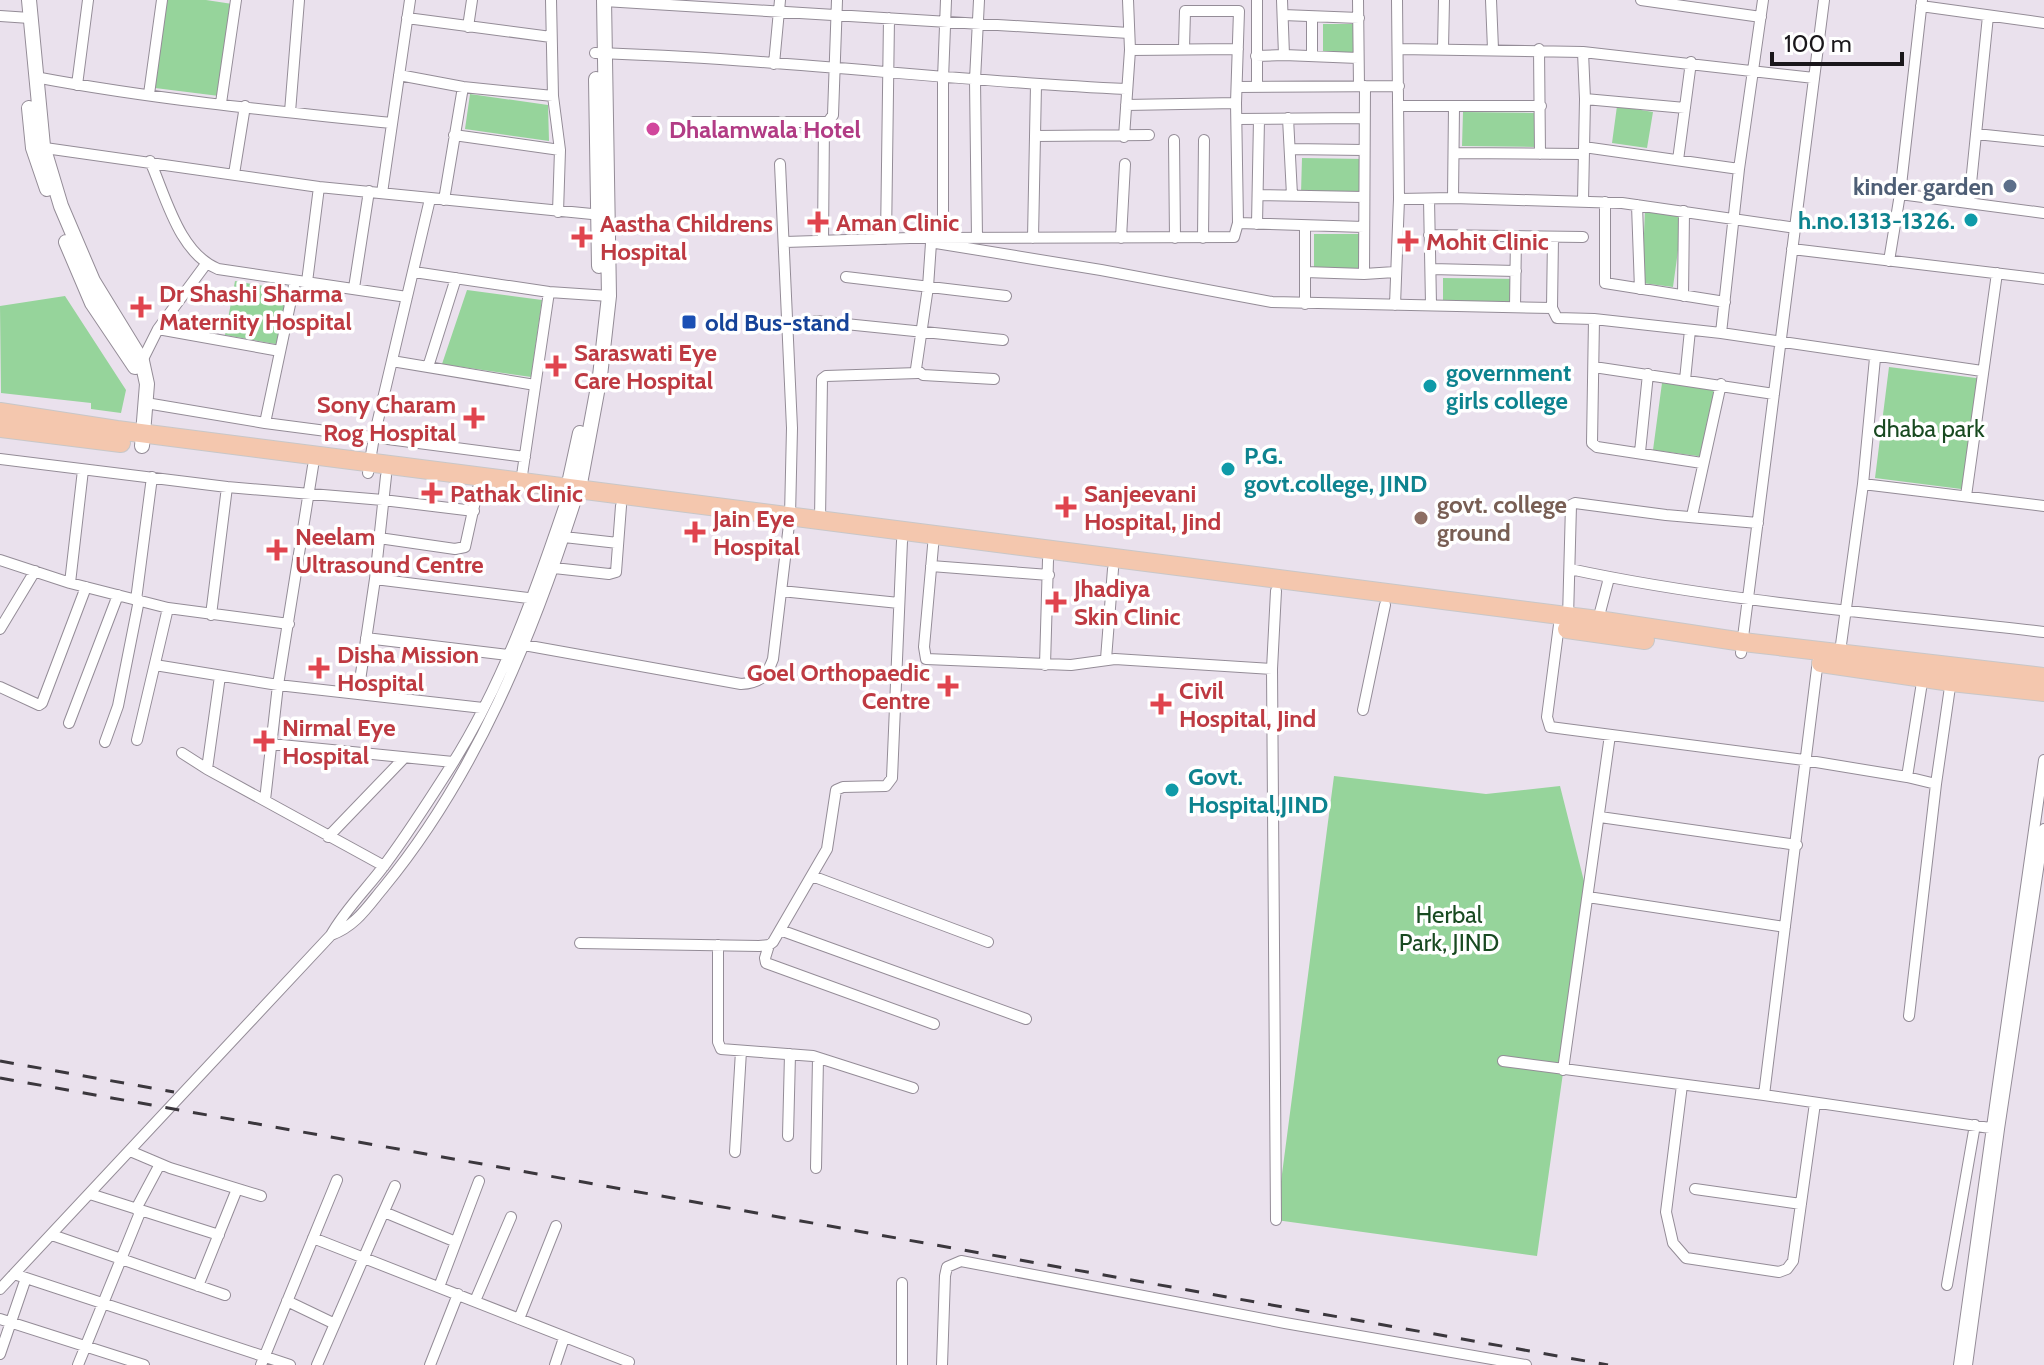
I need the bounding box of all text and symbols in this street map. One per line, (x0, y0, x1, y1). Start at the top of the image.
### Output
scale bar (1772, 16, 1902, 66)
text: 100 m (1784, 29, 1852, 58)
place label: Dhalamwala Hotel (669, 115, 861, 144)
marker: Dhalamwala Hotel (644, 120, 662, 138)
place label: kinder garden (1853, 172, 1994, 201)
marker: kinder garden (2001, 177, 2019, 195)
place label: h.no.1313-1326. (1798, 206, 1955, 235)
place label: Aman Clinic (836, 208, 959, 237)
place label: Aastha Childrens Hospital (600, 209, 773, 266)
marker: Aman Clinic (807, 211, 829, 233)
marker: h.no.1313-1326. (1962, 211, 1980, 229)
marker: Aastha Childrens Hospital (571, 226, 593, 248)
place label: Mohit Clinic (1426, 227, 1549, 256)
marker: Mohit Clinic (1397, 230, 1419, 252)
place label: Dr Shashi Sharma Maternity Hospital (159, 279, 352, 336)
marker: Dr Shashi Sharma Maternity Hospital (130, 296, 152, 318)
place label: old Bus-stand (705, 308, 850, 337)
marker: old Bus-stand (680, 313, 698, 331)
place label: Saraswati Eye Care Hospital (574, 338, 717, 395)
marker: Saraswati Eye Care Hospital (545, 355, 567, 377)
place label: government girls college (1446, 358, 1571, 415)
marker: government girls college (1421, 377, 1439, 395)
place label: Sony Charam Rog Hospital (317, 390, 456, 447)
marker: Sony Charam Rog Hospital (463, 407, 485, 429)
park label: dhaba park (1873, 414, 1985, 443)
place label: P.G. govt.college, JIND (1244, 441, 1427, 498)
marker: P.G. govt.college, JIND (1219, 460, 1237, 478)
place label: Pathak Clinic (450, 479, 583, 508)
place label: Sanjeevani Hospital, Jind (1084, 479, 1221, 536)
marker: Pathak Clinic (421, 482, 443, 504)
place label: govt. college ground (1437, 490, 1567, 547)
marker: Sanjeevani Hospital, Jind (1055, 496, 1077, 518)
place label: Jain Eye Hospital (712, 504, 800, 561)
marker: govt. college ground (1412, 509, 1430, 527)
marker: Jain Eye Hospital (684, 521, 706, 543)
place label: Neelam Ultrasound Centre (295, 522, 484, 579)
marker: Neelam Ultrasound Centre (266, 539, 288, 561)
place label: Jhadiya Skin Clinic (1073, 574, 1181, 631)
marker: Jhadiya Skin Clinic (1045, 591, 1067, 613)
place label: Disha Mission Hospital (337, 640, 479, 697)
marker: Disha Mission Hospital (308, 657, 330, 679)
place label: Goel Orthopaedic Centre (747, 658, 930, 715)
marker: Goel Orthopaedic Centre (937, 675, 959, 697)
place label: Civil Hospital, Jind (1179, 676, 1316, 733)
marker: Civil Hospital, Jind (1150, 693, 1172, 715)
place label: Nirmal Eye Hospital (282, 713, 396, 770)
marker: Nirmal Eye Hospital (253, 730, 275, 752)
place label: Govt. Hospital,JIND (1188, 762, 1328, 819)
marker: Govt. Hospital,JIND (1163, 781, 1181, 799)
park label: Herbal Park, JIND (1399, 900, 1499, 957)

